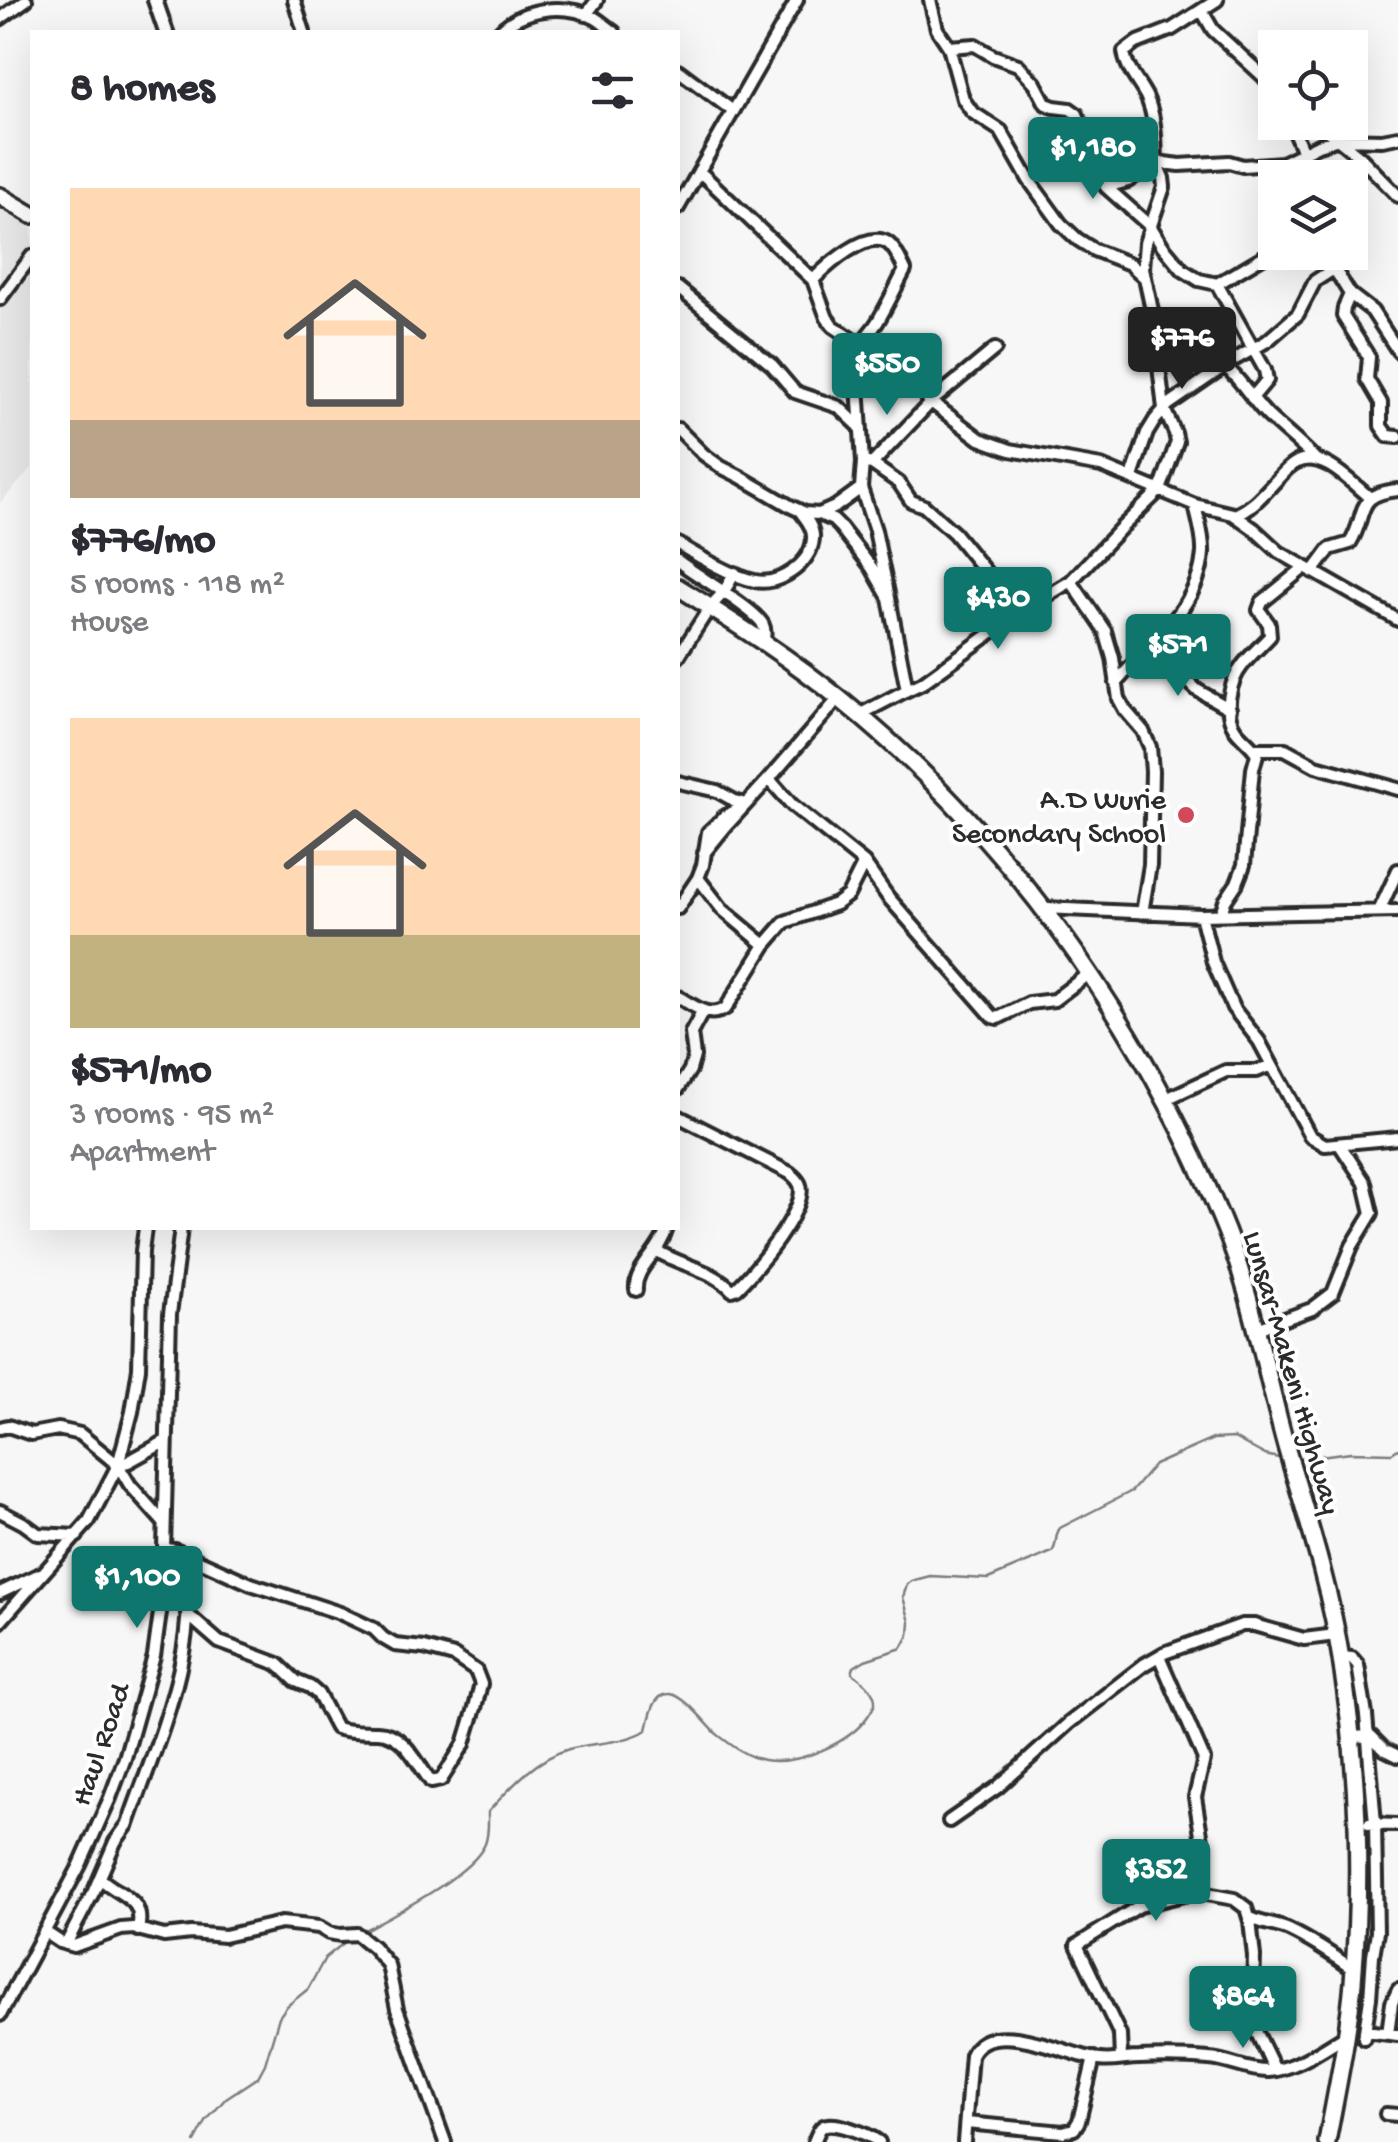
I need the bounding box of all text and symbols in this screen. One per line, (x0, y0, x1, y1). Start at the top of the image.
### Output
map controls (1258, 30, 1368, 270)
button: locate (1258, 30, 1368, 140)
icon: filters (585, 63, 640, 118)
text: 8 homes (70, 66, 214, 115)
pin: $1,180 (1012, 117, 1174, 202)
text: $1,180 (1050, 130, 1136, 168)
button: layers (1258, 160, 1368, 270)
icon: home (265, 253, 445, 433)
pin: $776 (1123, 307, 1241, 392)
text: $776 (1150, 320, 1214, 358)
pin: $550 (828, 333, 946, 418)
text: $550 (854, 346, 920, 384)
text: $776/mo (70, 518, 216, 567)
text: 5 rooms · 118 m² (70, 567, 285, 605)
pin: $430 (939, 567, 1057, 652)
text: $430 (966, 580, 1030, 618)
text: House (70, 605, 148, 643)
pin: $571 (1119, 614, 1237, 699)
text: $571 (1148, 627, 1208, 665)
icon: home (265, 783, 445, 963)
place label: A.D Wurie Secondary School (952, 785, 1167, 854)
marker: A.D Wurie Secondary School (1175, 804, 1197, 826)
text: $571/mo (70, 1048, 211, 1097)
text: 3 rooms · 95 m² (70, 1097, 274, 1135)
text: Apartment (70, 1135, 214, 1173)
street label: Lunsar-Makeni Highway (1233, 1228, 1347, 1519)
pin: $1,100 (56, 1546, 218, 1631)
text: $1,100 (94, 1559, 180, 1597)
street label: Haul Road (66, 1677, 141, 1811)
pin: $352 (1097, 1839, 1215, 1924)
text: $352 (1124, 1852, 1188, 1890)
pin: $864 (1184, 1966, 1302, 2051)
text: $864 (1211, 1979, 1275, 2017)

